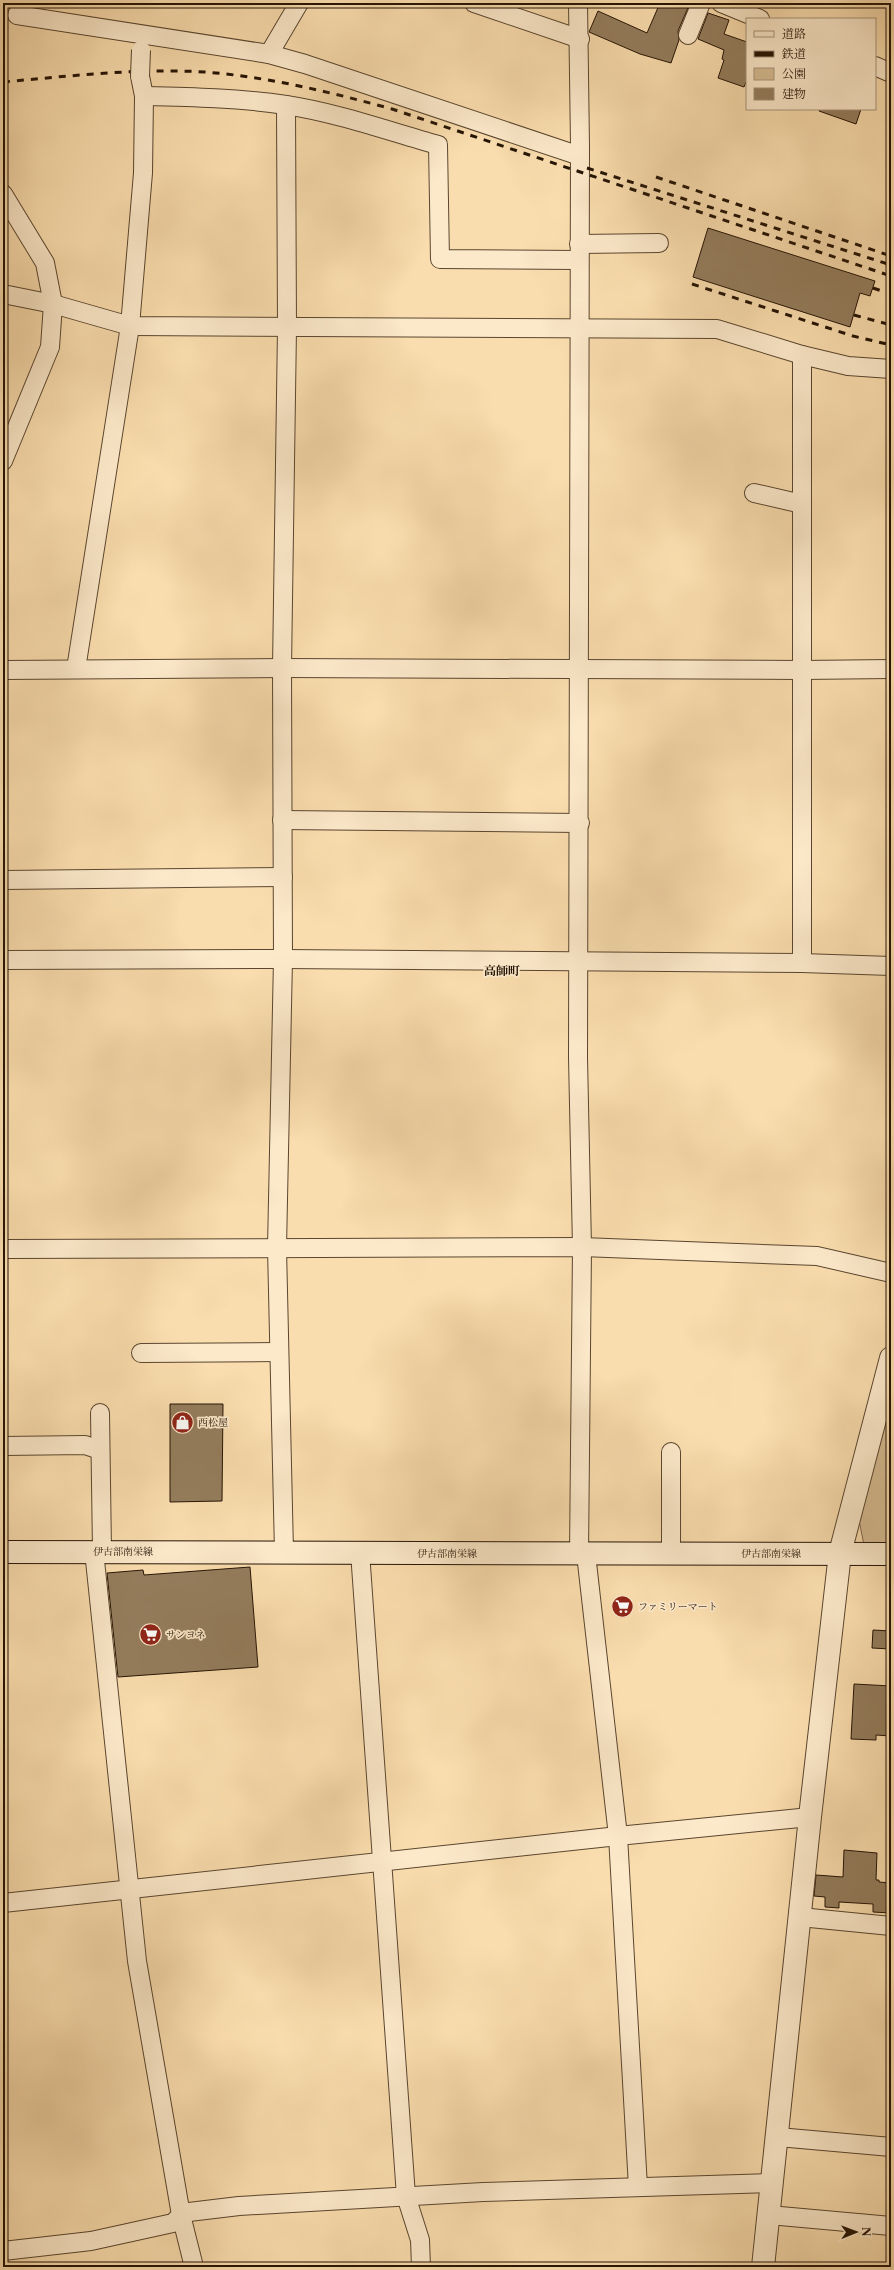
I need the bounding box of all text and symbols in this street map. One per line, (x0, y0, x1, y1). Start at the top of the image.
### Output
legend (746, 18, 876, 110)
text: 道路 (782, 26, 806, 41)
text: 鉄道 (781, 46, 806, 61)
text: 公園 (782, 66, 806, 81)
text: 建物 (782, 86, 806, 101)
district label: 高師町 (484, 963, 520, 978)
shop icon: 西松屋 (170, 1409, 196, 1435)
place label: 西松屋 (198, 1416, 228, 1429)
street label: 伊古部南栄線 (93, 1545, 153, 1558)
street label: 伊古部南栄線 (417, 1547, 477, 1560)
street label: 伊古部南栄線 (741, 1547, 801, 1560)
supermarket icon: ファミリーマート (609, 1593, 635, 1619)
place label: ファミリーマート (638, 1600, 718, 1613)
supermarket icon: サンヨネ (137, 1621, 163, 1647)
place label: サンヨネ (166, 1628, 206, 1641)
north arrow (836, 2212, 876, 2252)
text: N (859, 2227, 873, 2237)

